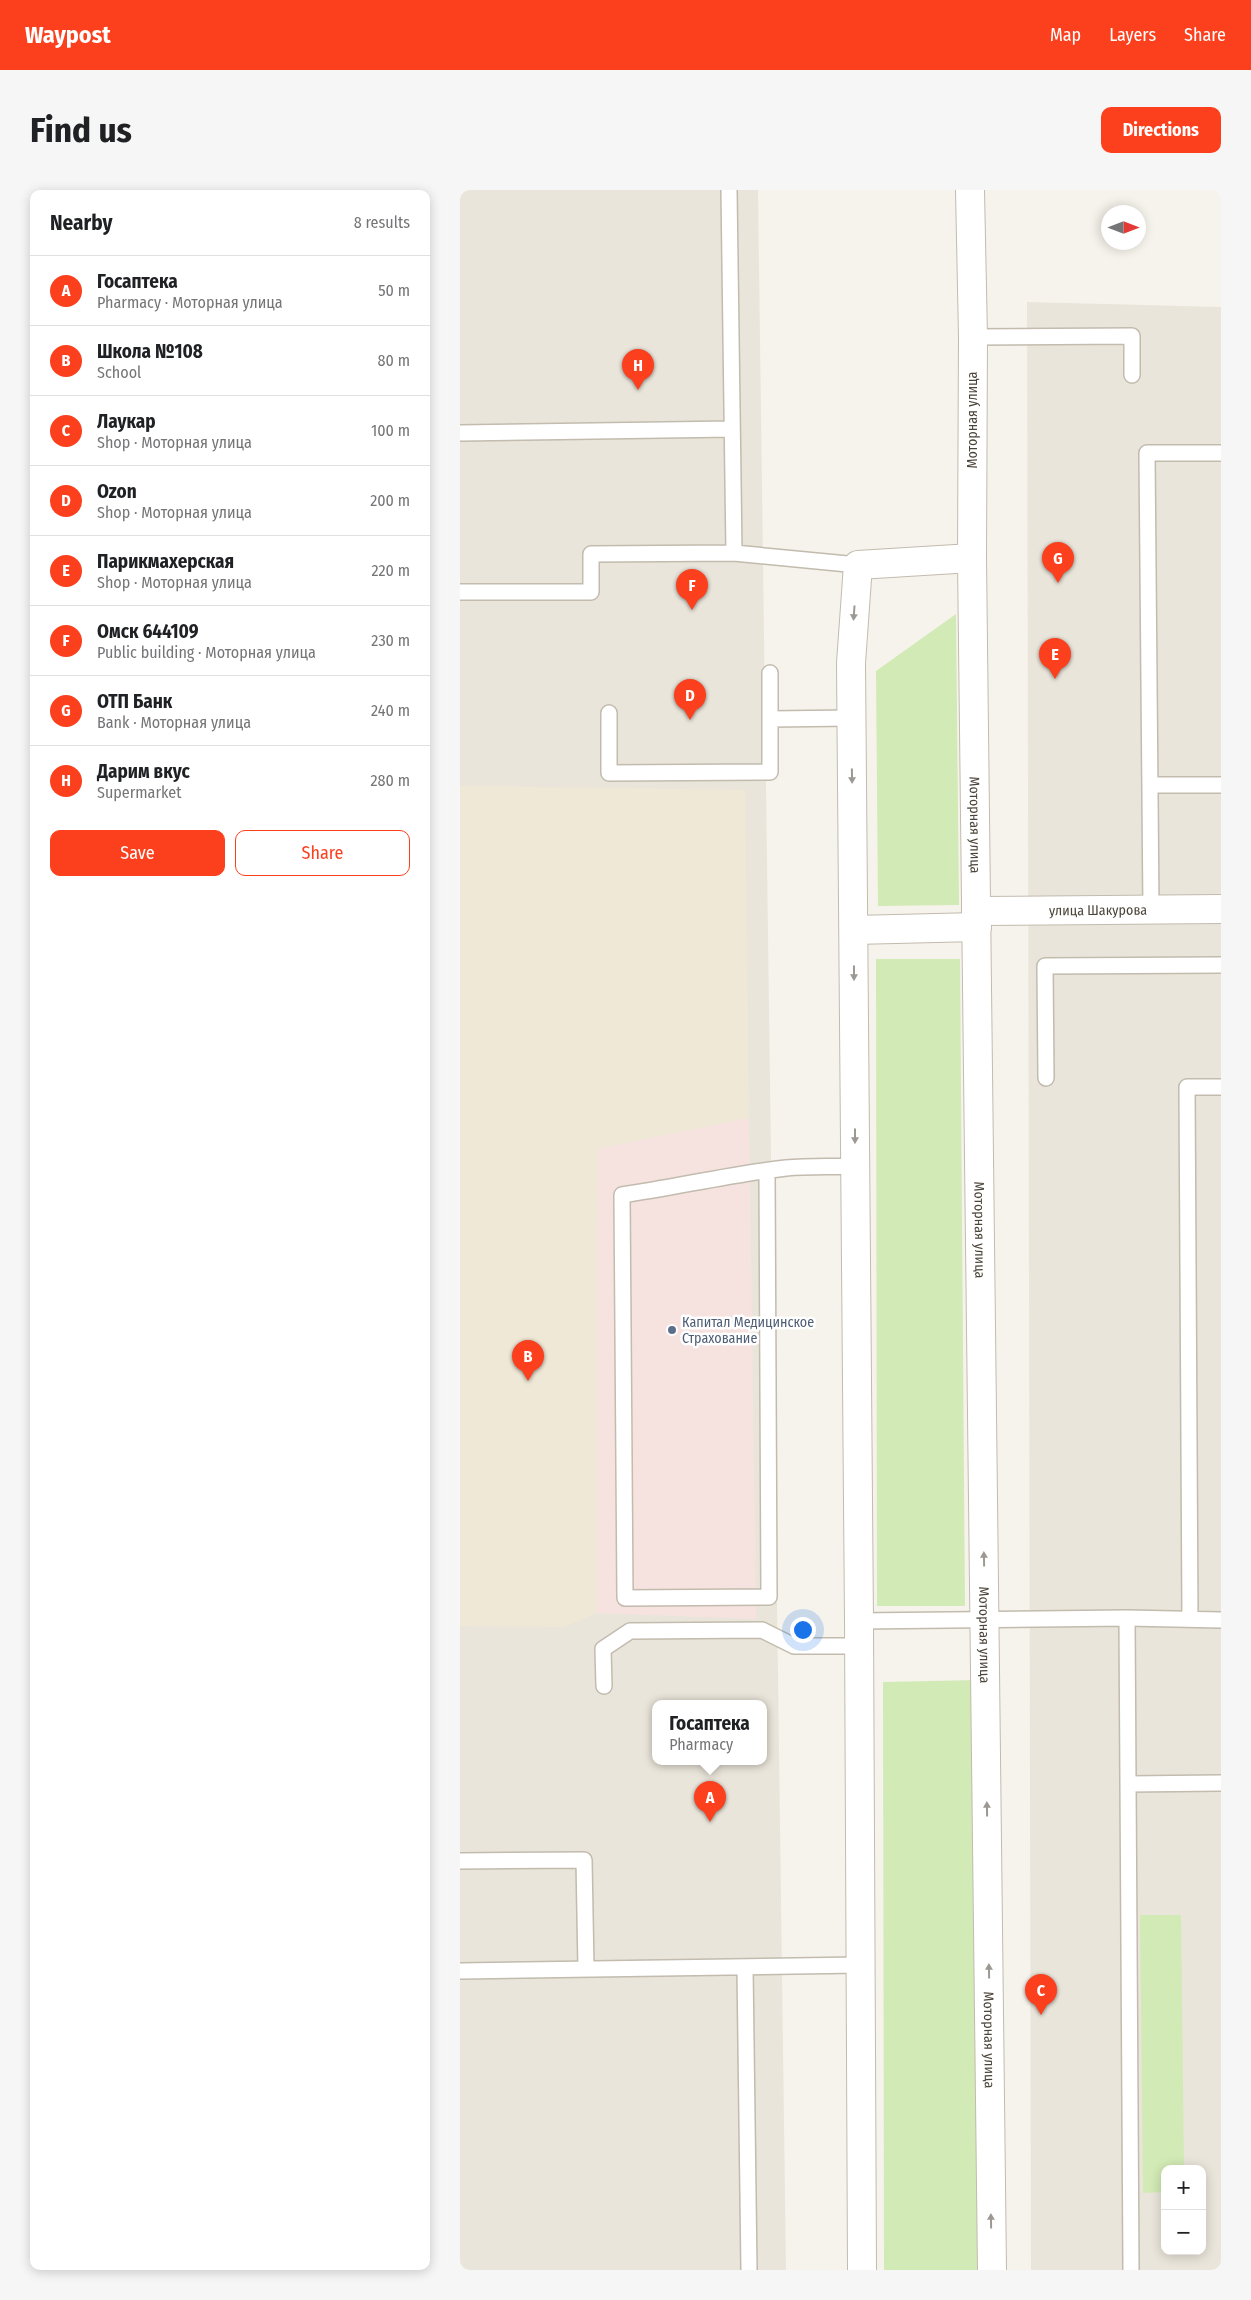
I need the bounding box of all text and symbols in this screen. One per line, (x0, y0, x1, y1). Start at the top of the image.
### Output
text: Waypost (25, 21, 111, 49)
text: Map (1050, 24, 1081, 46)
text: Layers (1109, 24, 1156, 46)
text: Share (1184, 24, 1226, 46)
button: Directions (1101, 107, 1221, 153)
text: Find us (30, 109, 132, 151)
north arrow (1101, 205, 1146, 250)
text: Nearby (50, 210, 112, 236)
text: 8 results (354, 213, 410, 232)
text: Госаптека (97, 270, 178, 293)
text: A (62, 281, 70, 300)
text: 50 m (378, 281, 410, 300)
text: Pharmacy · Моторная улица (97, 293, 283, 312)
text: Школа №108 (97, 340, 203, 363)
pin: H (622, 349, 654, 390)
text: B (62, 351, 70, 370)
text: 80 m (378, 351, 410, 370)
text: School (97, 363, 141, 382)
street label: Моторная улица (964, 371, 981, 468)
text: Лаукар (97, 410, 155, 433)
text: C (62, 421, 70, 440)
text: 100 m (371, 421, 410, 440)
text: Shop · Моторная улица (97, 433, 252, 452)
text: Ozon (97, 480, 137, 503)
text: D (61, 491, 71, 510)
text: 200 m (370, 491, 410, 510)
text: Shop · Моторная улица (97, 503, 252, 522)
pin: G (1042, 542, 1074, 583)
text: Парикмахерская (97, 550, 234, 573)
text: E (62, 561, 70, 580)
text: 220 m (371, 561, 410, 580)
pin: F (676, 569, 708, 610)
text: Shop · Моторная улица (97, 573, 252, 592)
one-way arrow (850, 606, 858, 622)
text: Омск 644109 (97, 620, 199, 643)
text: F (62, 631, 70, 650)
text: 230 m (371, 631, 410, 650)
pin: E (1039, 638, 1071, 679)
text: Public building · Моторная улица (97, 643, 316, 662)
pin: D (674, 679, 706, 720)
text: ОТП Банк (97, 690, 172, 713)
text: G (61, 701, 71, 720)
text: 240 m (371, 701, 410, 720)
text: Bank · Моторная улица (97, 713, 251, 732)
text: Дарим вкус (97, 760, 190, 783)
one-way arrow (848, 768, 856, 784)
text: H (61, 771, 71, 790)
text: 280 m (371, 771, 410, 790)
street label: Моторная улица (966, 776, 984, 874)
text: Supermarket (97, 783, 181, 802)
button: Save (50, 830, 225, 876)
button: Share (235, 830, 410, 876)
street label: улица Шакурова (1049, 902, 1147, 919)
one-way arrow (850, 966, 858, 982)
one-way arrow (851, 1128, 859, 1144)
street label: Моторная улица (970, 1181, 988, 1279)
place label: Капитал Медицинское Страхование (682, 1314, 814, 1347)
marker: Капитал Медицинское Страхование (666, 1324, 678, 1336)
pin: B (512, 1340, 544, 1381)
one-way arrow (980, 1551, 988, 1567)
street label: Моторная улица (975, 1586, 993, 1684)
your location (790, 1617, 816, 1643)
popup (652, 1700, 767, 1765)
text: Госаптека (669, 1712, 750, 1735)
text: Pharmacy (669, 1735, 733, 1754)
pin: A (694, 1781, 726, 1822)
one-way arrow (982, 1801, 990, 1817)
one-way arrow (984, 1963, 992, 1979)
pin: C (1025, 1974, 1057, 2015)
street label: Моторная улица (980, 1991, 998, 2089)
map controls (1161, 2165, 1206, 2255)
button: + (1161, 2165, 1206, 2210)
button: − (1161, 2210, 1206, 2255)
one-way arrow (987, 2213, 995, 2229)

